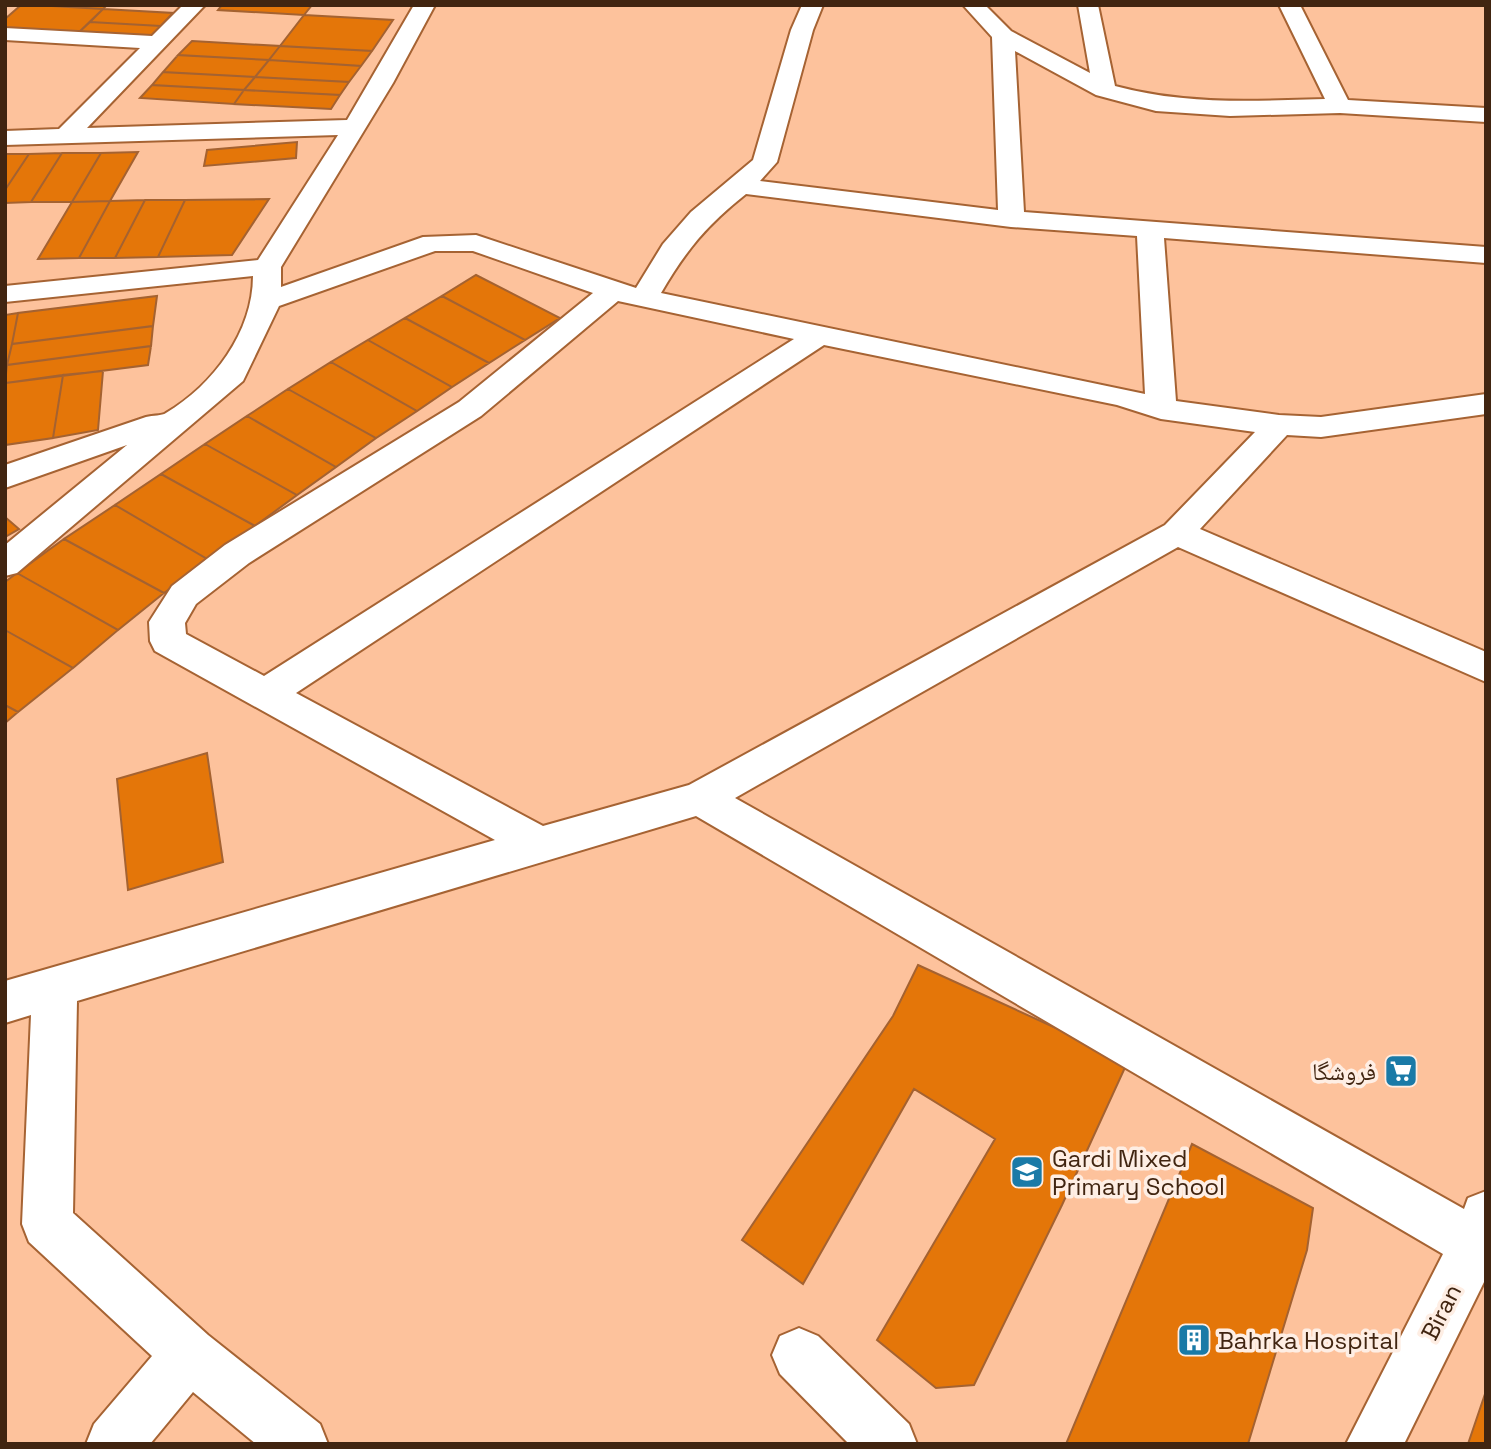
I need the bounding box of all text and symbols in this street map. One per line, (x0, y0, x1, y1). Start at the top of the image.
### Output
supermarket icon: فروشگا (1382, 1052, 1420, 1090)
place label: فروشگا (1312, 1056, 1376, 1087)
place label: Gardi Mixed Primary School (1052, 1143, 1225, 1202)
school or university icon: Gardi Mixed Primary School (1008, 1153, 1046, 1191)
street label: Biran (1414, 1279, 1468, 1345)
building icon: Bahrka Hospital (1175, 1321, 1213, 1359)
place label: Bahrka Hospital (1218, 1325, 1399, 1356)

